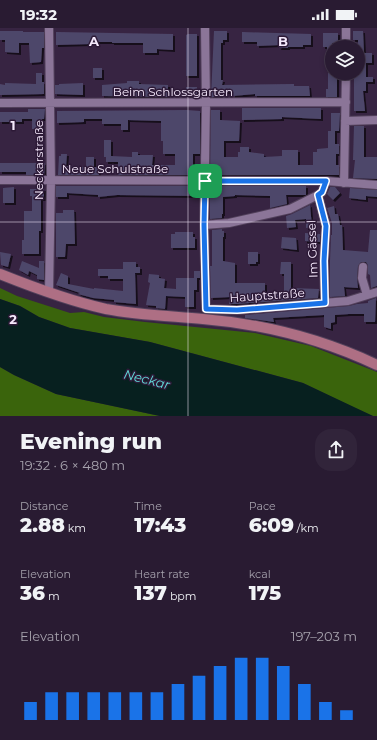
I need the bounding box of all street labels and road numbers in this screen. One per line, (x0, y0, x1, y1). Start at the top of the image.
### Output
street label: Beim Schlossgarten (113, 84, 233, 99)
street label: Neckarstraße (31, 120, 46, 200)
street label: Neue Schulstraße (62, 161, 168, 176)
street label: Im Gässel (303, 220, 321, 278)
street label: Hauptstraße (229, 285, 305, 305)

